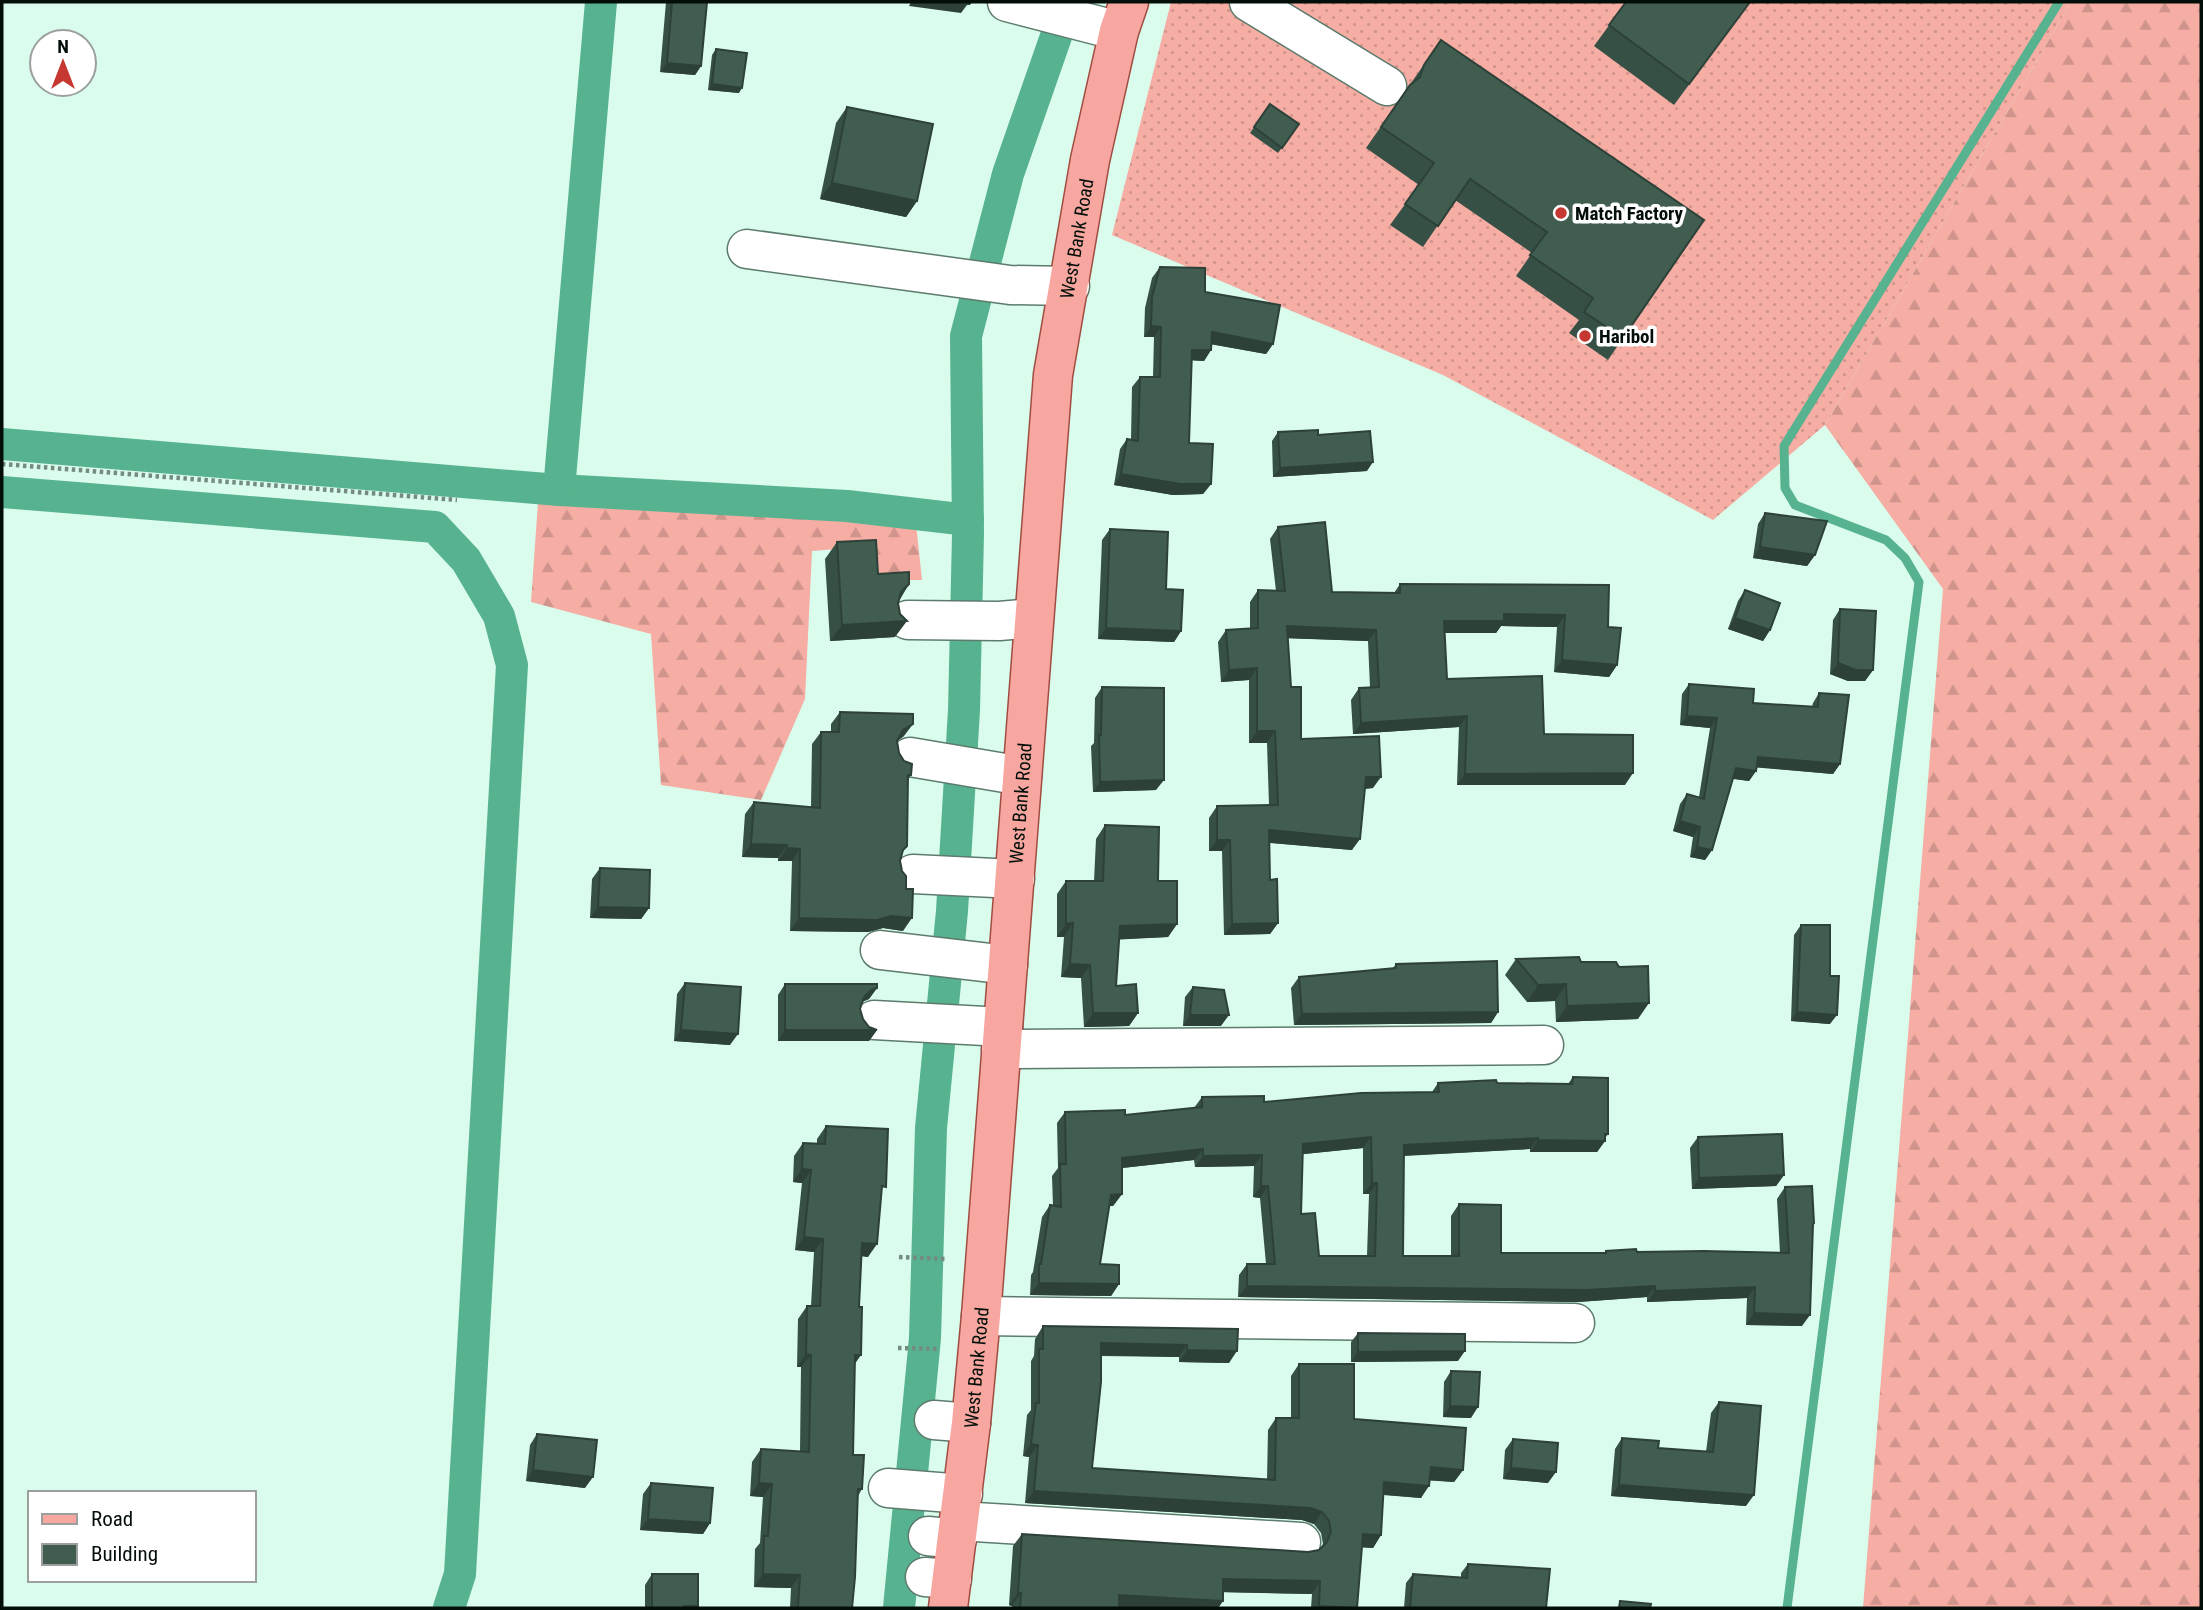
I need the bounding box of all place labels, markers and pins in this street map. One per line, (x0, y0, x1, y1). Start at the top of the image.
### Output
place label: Match Factory (1575, 202, 1684, 225)
marker: Match Factory (1553, 205, 1569, 221)
place label: Haribol (1599, 325, 1654, 348)
marker: Haribol (1577, 328, 1593, 344)

